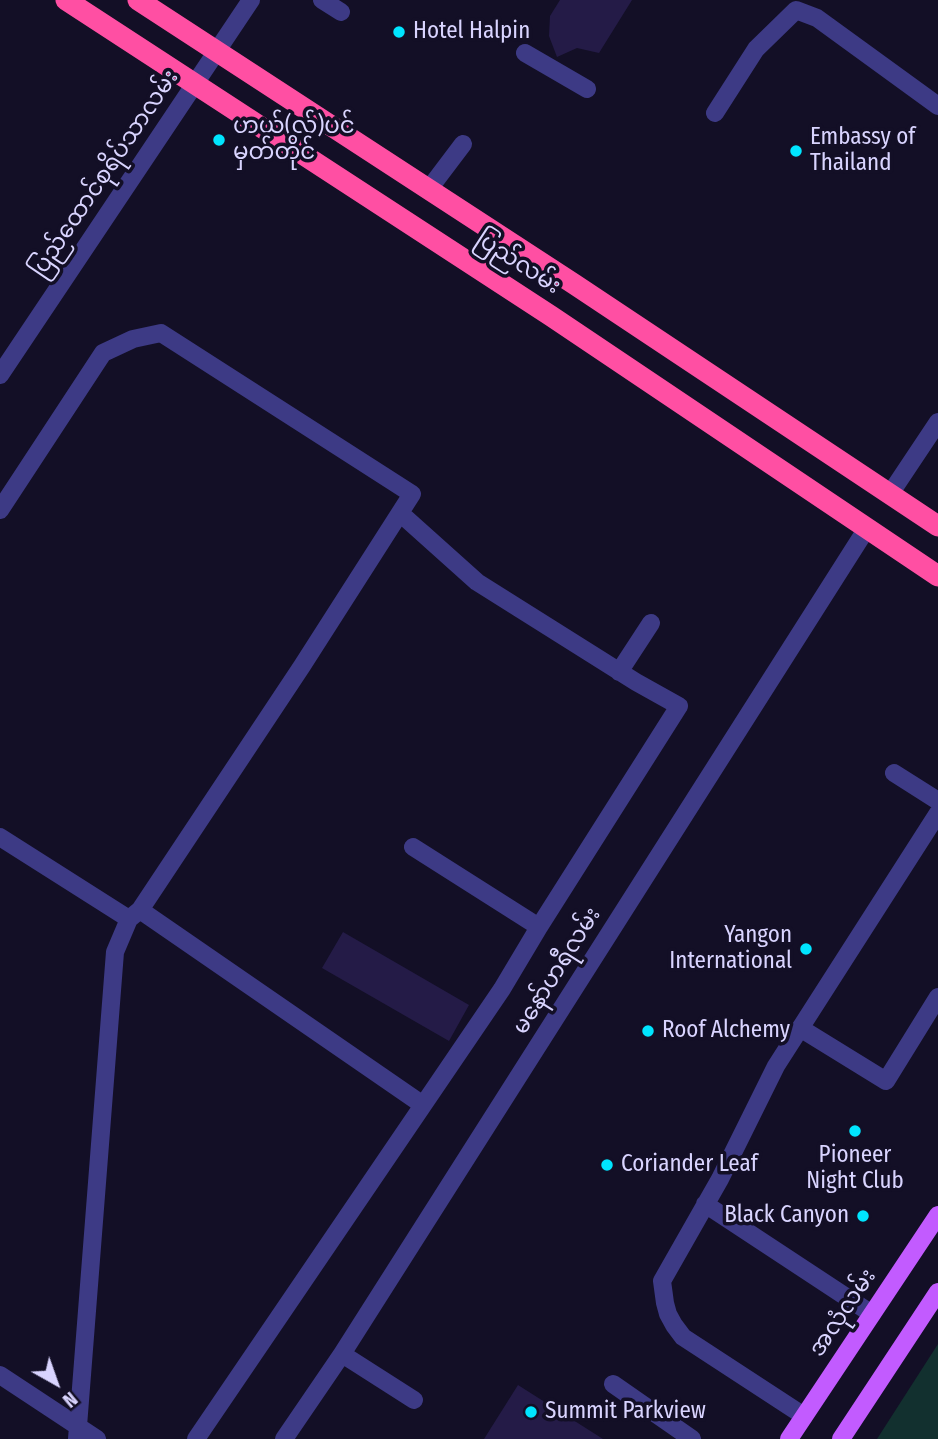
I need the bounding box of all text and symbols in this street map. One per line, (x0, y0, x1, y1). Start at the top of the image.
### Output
place label: Hotel Halpin (413, 18, 530, 46)
marker: Hotel Halpin (391, 24, 407, 40)
street label: ပြည်ထောင်စုရိပ်သာလမ်း (25, 65, 185, 283)
place label: ဟယ်(လ်)ပင် မှတ်တိုင် (233, 113, 355, 167)
place label: Embassy of Thailand (810, 124, 915, 178)
marker: ဟယ်(လ်)ပင် မှတ်တိုင် (211, 132, 227, 148)
marker: Embassy of Thailand (788, 143, 804, 159)
street label: ပြည်လမ်း (470, 225, 566, 301)
street label: မနော်ဟရီလမ်း (507, 902, 607, 1040)
place label: Yangon International (669, 922, 792, 976)
marker: Yangon International (798, 941, 814, 957)
place label: Roof Alchemy (662, 1017, 790, 1045)
marker: Roof Alchemy (640, 1023, 656, 1039)
marker: Pioneer Night Club (847, 1123, 863, 1139)
place label: Pioneer Night Club (806, 1142, 904, 1196)
place label: Coriander Leaf (621, 1151, 758, 1179)
marker: Coriander Leaf (599, 1157, 615, 1173)
place label: Black Canyon (724, 1202, 849, 1230)
marker: Black Canyon (855, 1208, 871, 1224)
street label: အလုံလမ်း (804, 1264, 882, 1362)
north arrow (21, 1348, 91, 1418)
text: N (58, 1387, 82, 1412)
place label: Summit Parkview (545, 1398, 706, 1426)
marker: Summit Parkview (523, 1404, 539, 1420)

